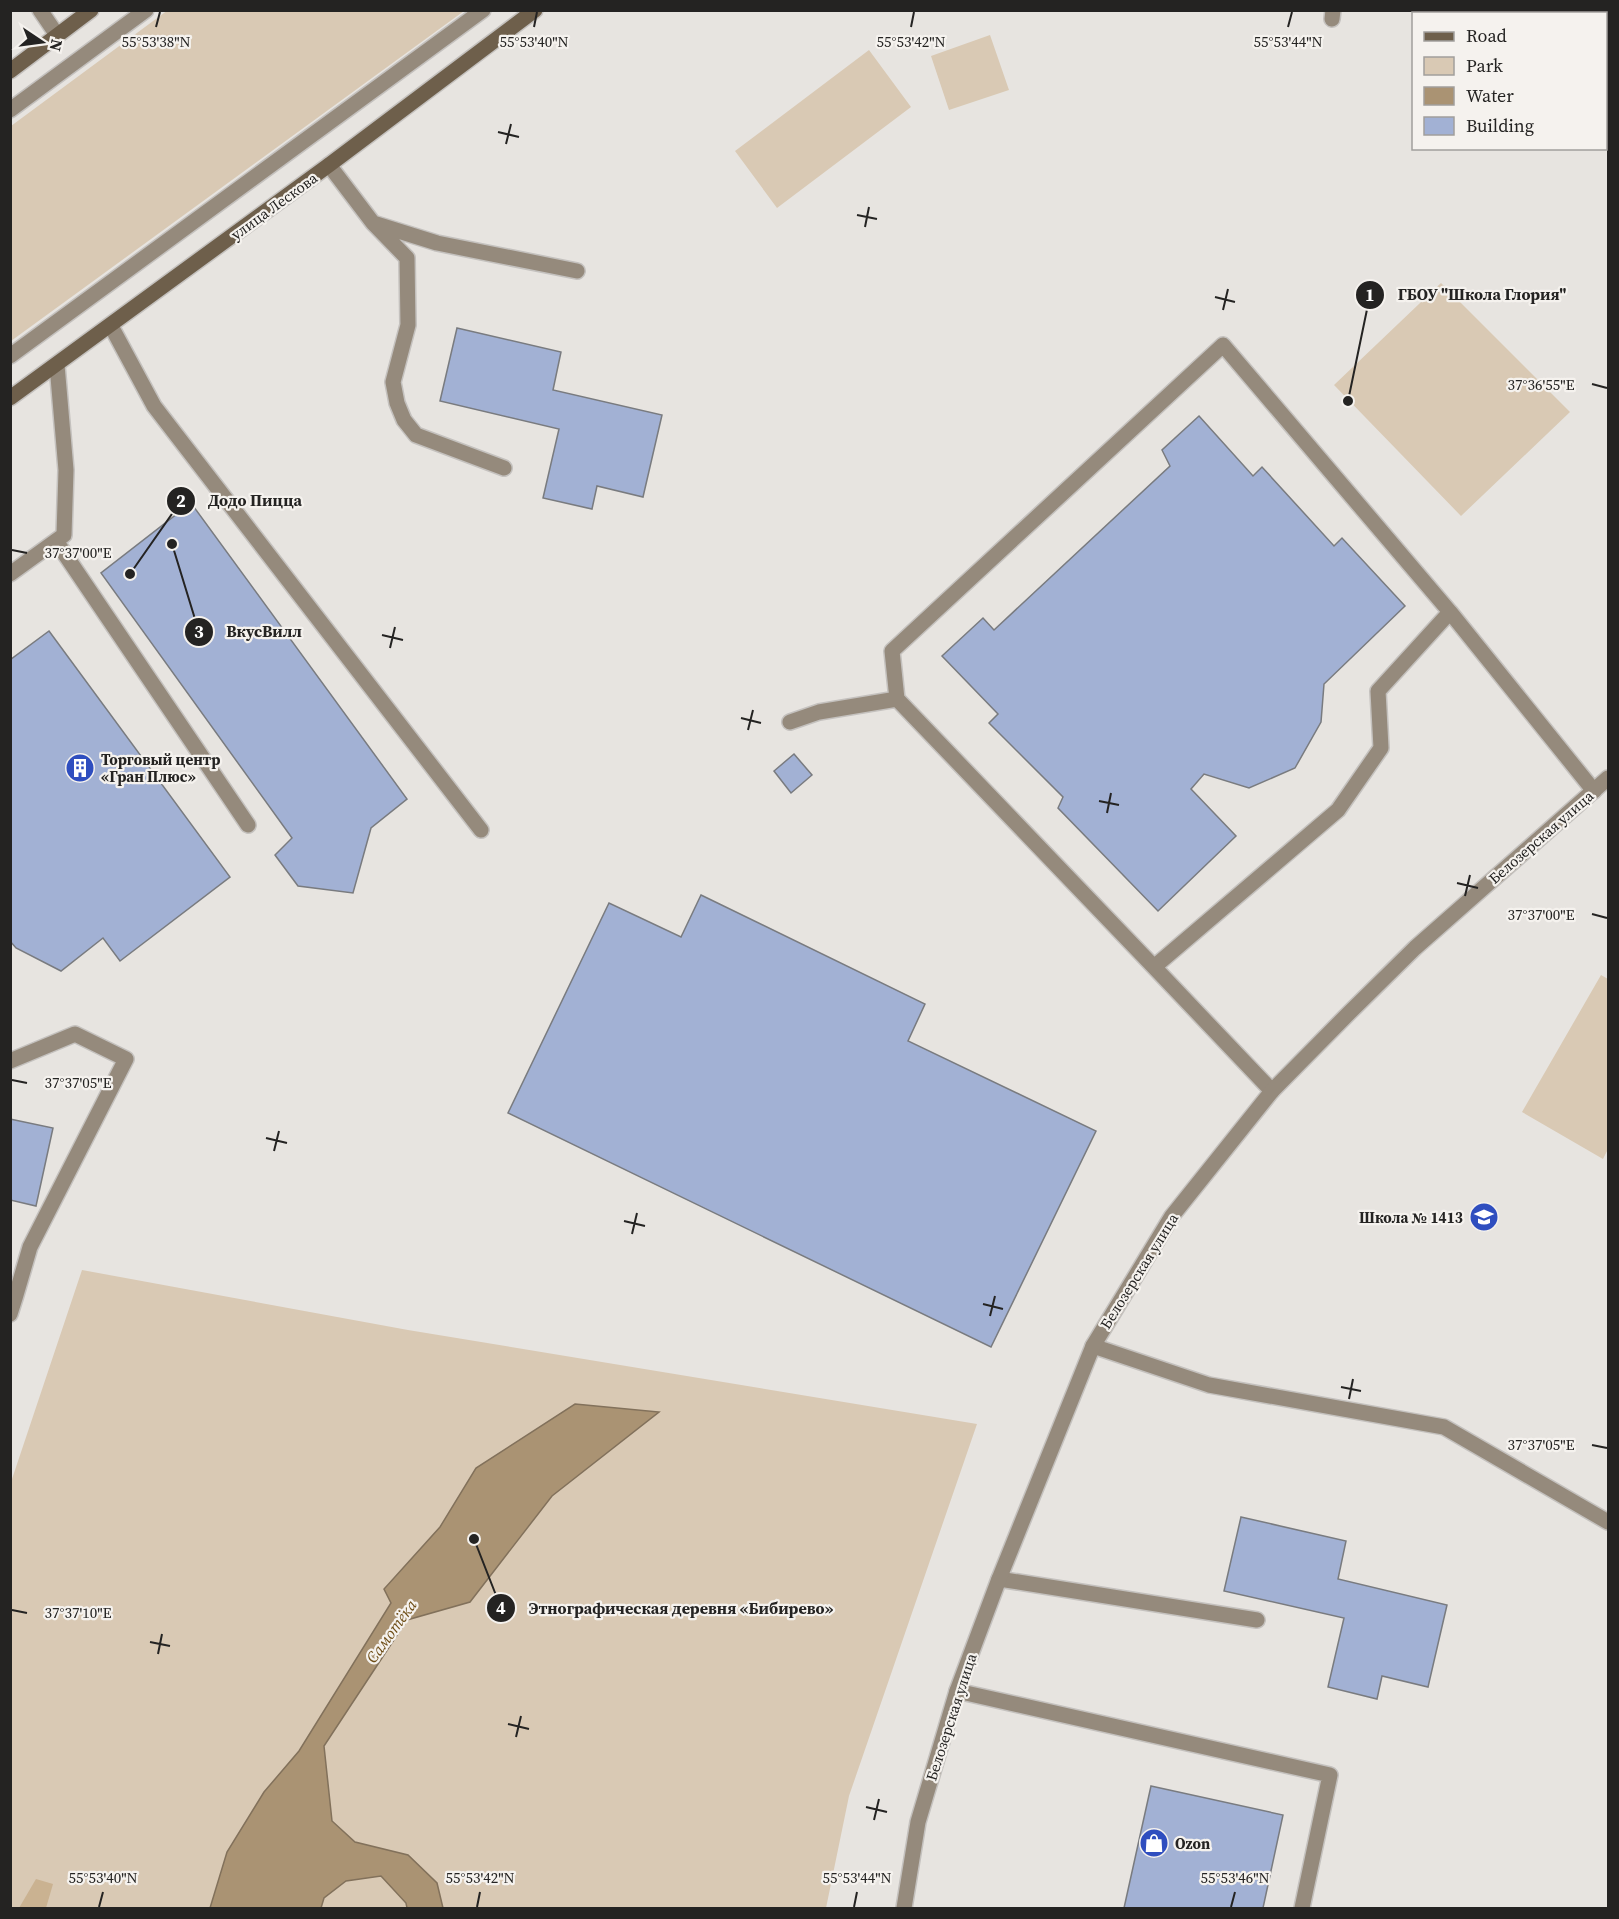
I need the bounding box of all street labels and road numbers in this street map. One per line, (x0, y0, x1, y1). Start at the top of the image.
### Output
street label: улица Лескова (226, 167, 322, 245)
street label: Белозерская улица (1484, 785, 1598, 888)
street label: Белозерская улица (1095, 1209, 1183, 1333)
street label: Белозерская улица (920, 1650, 982, 1783)

